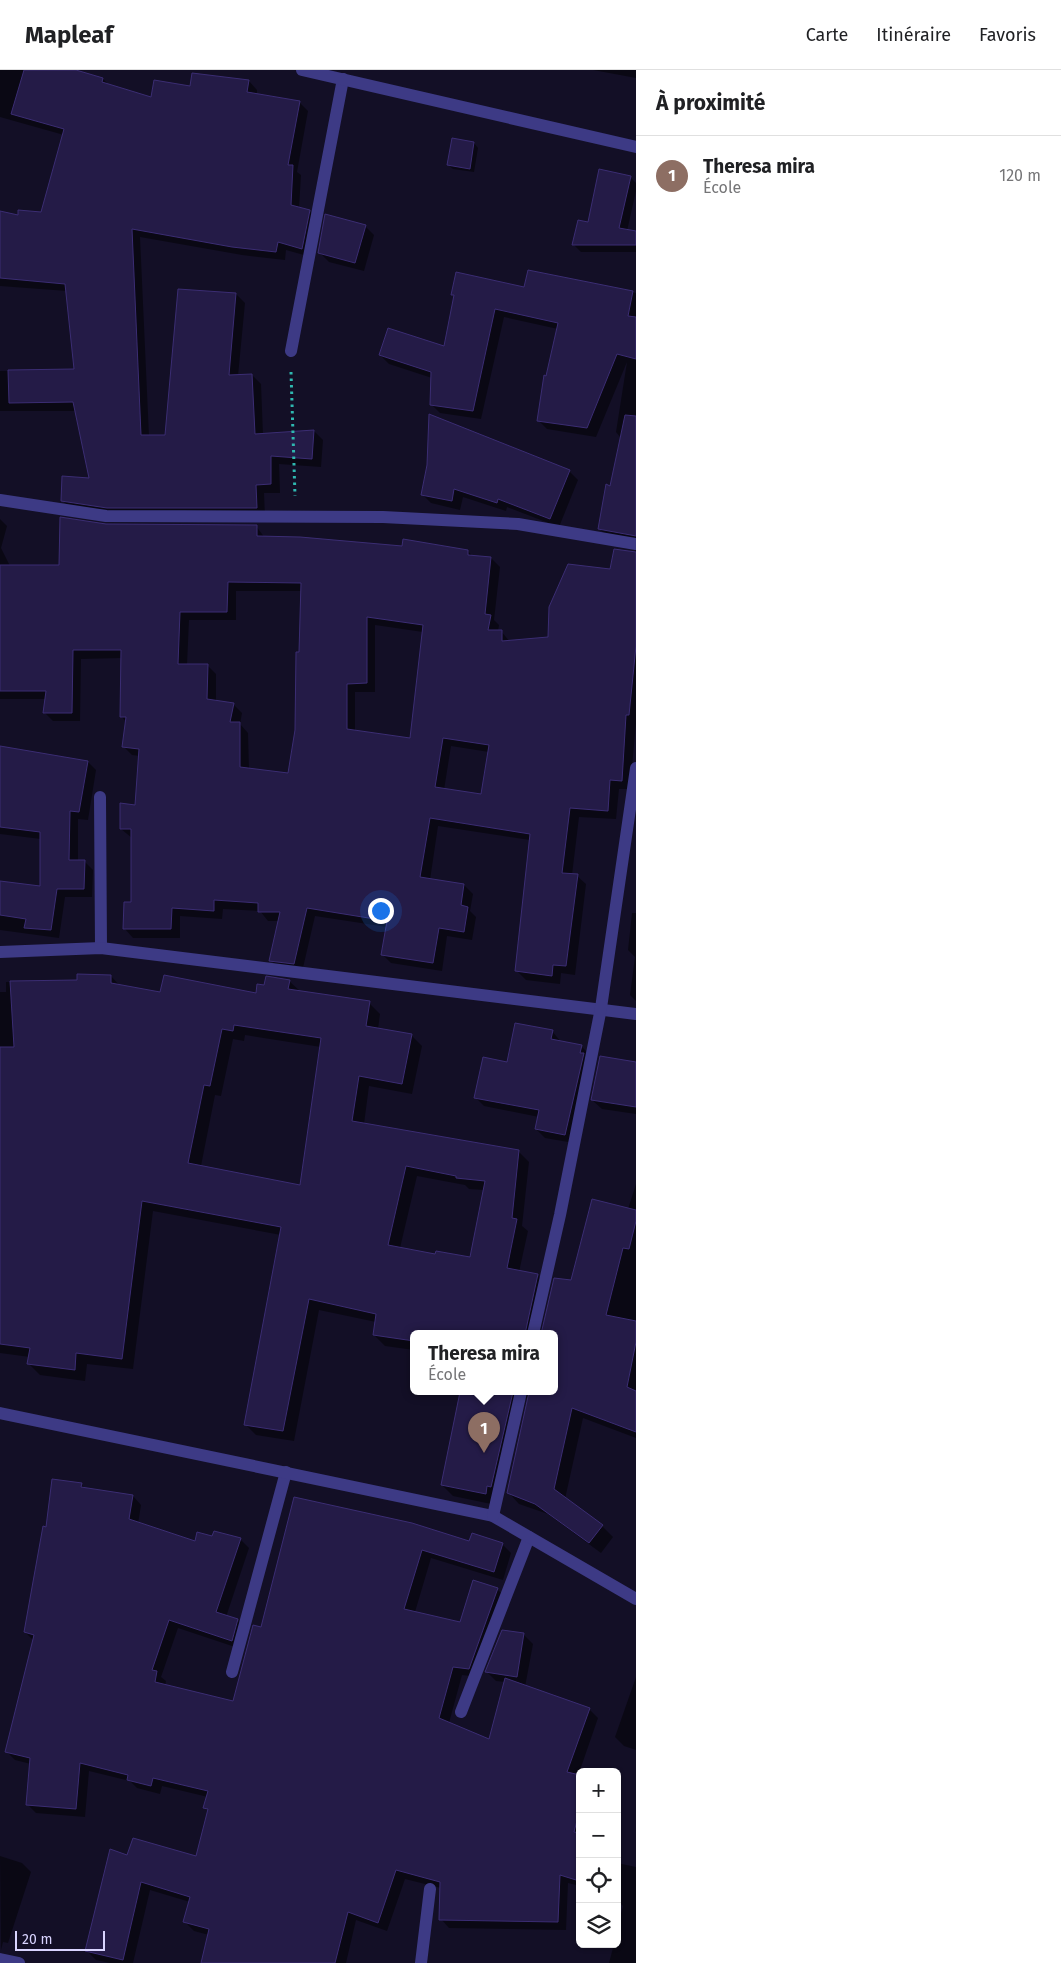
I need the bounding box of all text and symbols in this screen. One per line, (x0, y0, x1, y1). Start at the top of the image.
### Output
text: Mapleaf (25, 21, 113, 49)
text: Carte (806, 24, 848, 46)
text: Itinéraire (876, 24, 951, 46)
text: Favoris (979, 24, 1036, 46)
text: À proximité (656, 90, 765, 116)
text: Theresa mira (703, 155, 815, 178)
text: 1 (668, 166, 676, 185)
text: 120 m (999, 166, 1041, 185)
text: École (703, 178, 741, 197)
your location (368, 898, 394, 924)
popup (410, 1330, 558, 1395)
text: Theresa mira (428, 1342, 540, 1365)
text: École (428, 1365, 466, 1384)
pin: 1 (468, 1412, 500, 1453)
map controls (576, 1768, 621, 1948)
button: + (576, 1768, 621, 1813)
button: − (576, 1813, 621, 1858)
button: locate (576, 1858, 621, 1903)
button: layers (576, 1903, 621, 1948)
scale bar (15, 1928, 105, 1951)
text: 20 m (22, 1931, 52, 1948)

